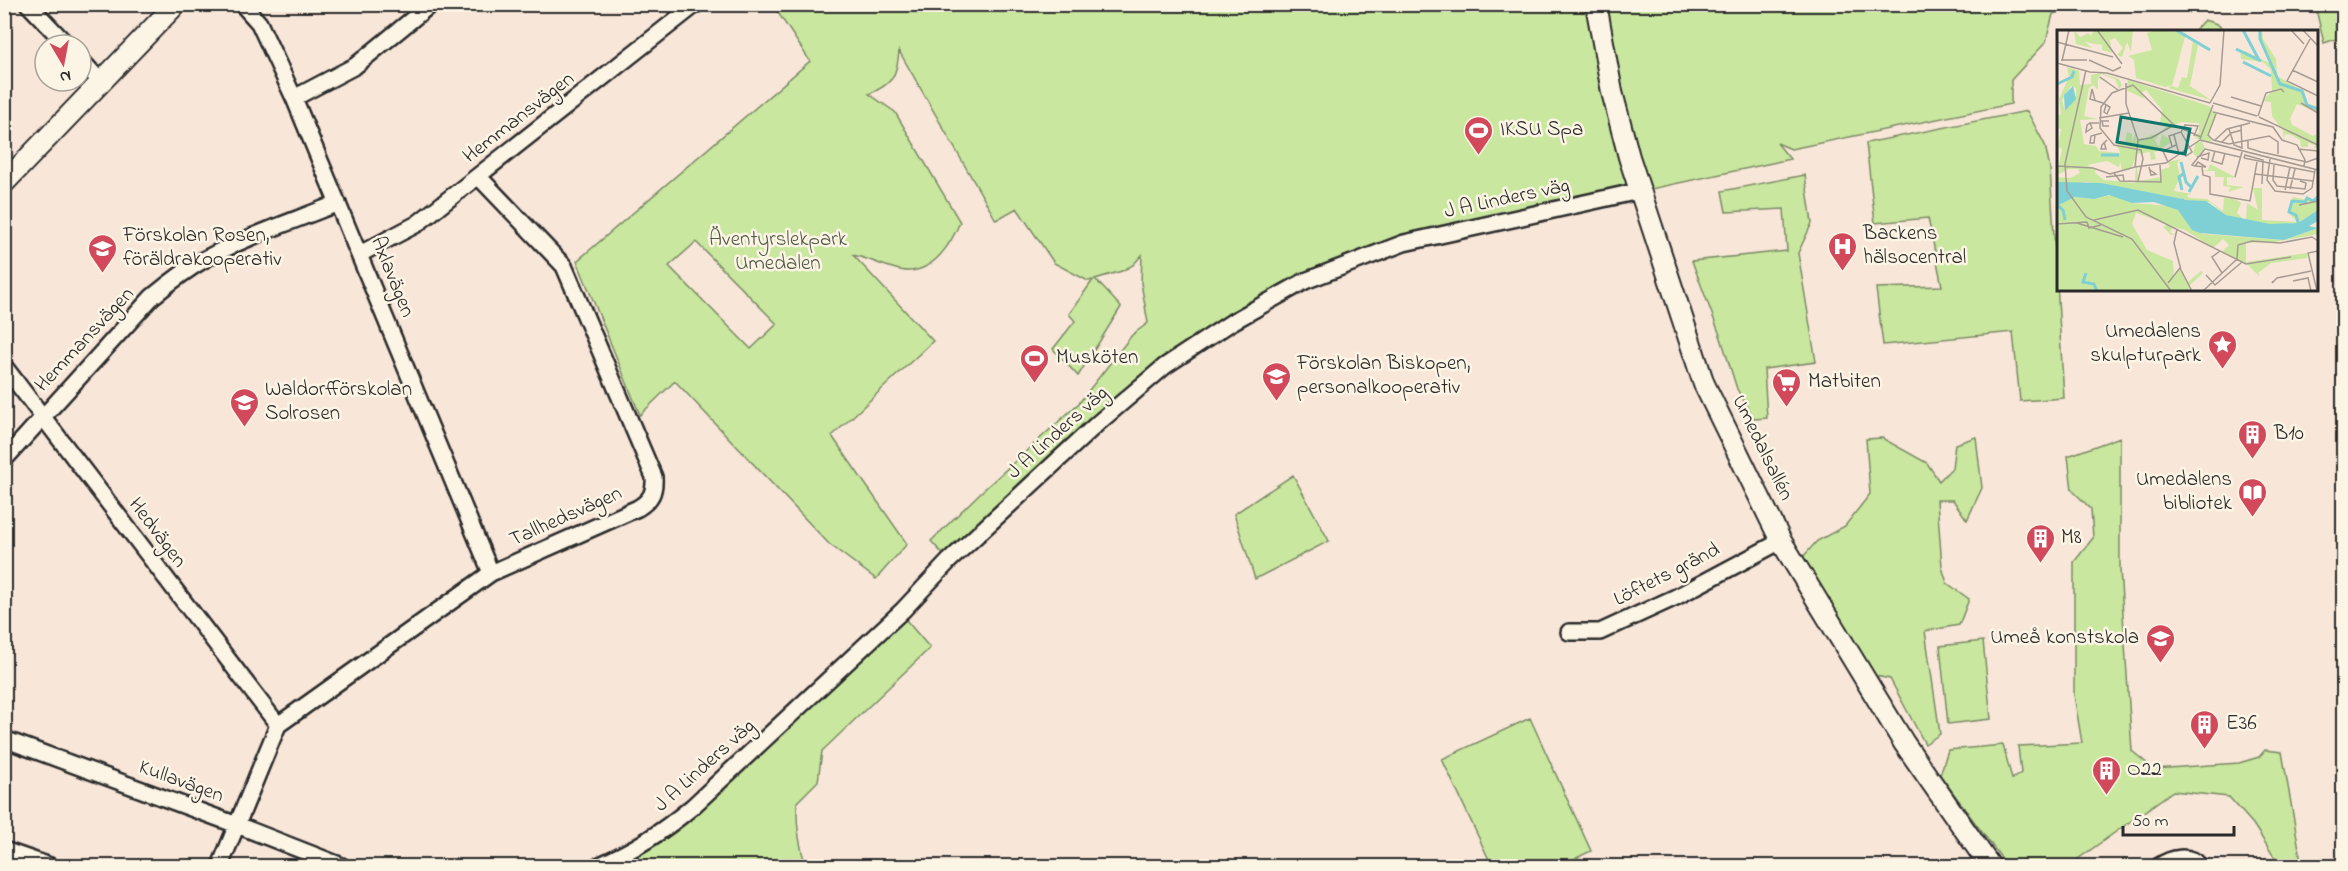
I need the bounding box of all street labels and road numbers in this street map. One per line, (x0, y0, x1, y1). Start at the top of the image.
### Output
street label: Hemmansvägen (457, 65, 582, 173)
street label: J A Linders väg (1442, 171, 1573, 229)
street label: Axlavägen (360, 232, 422, 323)
street label: Hemmansvägen (28, 281, 143, 401)
street label: J A Linders väg (1001, 379, 1117, 488)
street label: Umedalsallén (1723, 390, 1801, 506)
street label: Tallhedsvägen (505, 479, 628, 557)
street label: Hedvägen (119, 491, 193, 576)
street label: Löftets gränd (1609, 535, 1726, 616)
street label: J A Linders väg (648, 712, 764, 821)
street label: Kullavägen (134, 753, 228, 813)

